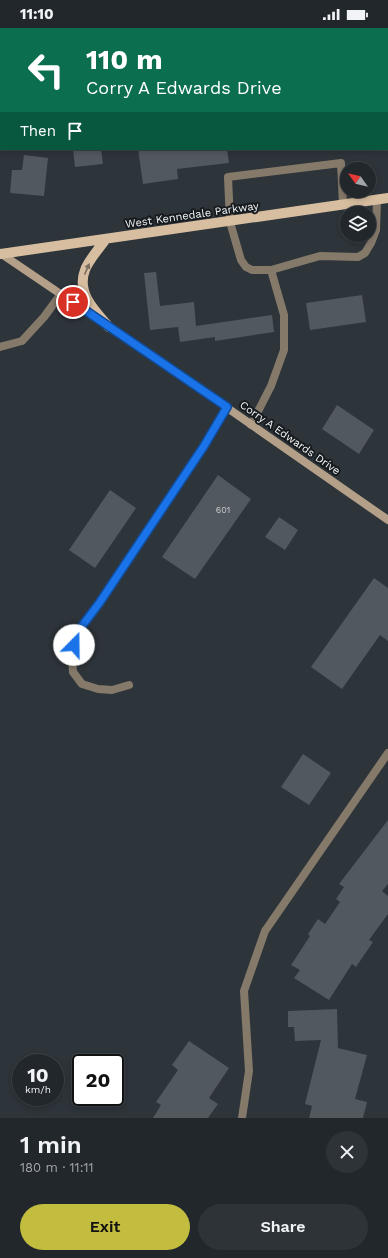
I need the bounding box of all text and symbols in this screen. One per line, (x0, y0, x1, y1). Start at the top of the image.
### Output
text: 11:10 (20, 5, 54, 23)
text: 110 m (86, 43, 163, 76)
icon: left (20, 44, 72, 96)
text: Corry A Edwards Drive (86, 77, 282, 98)
icon: arrive (64, 120, 86, 142)
text: Then (20, 122, 56, 140)
north arrow (340, 162, 376, 198)
map controls (340, 162, 376, 242)
street label: West Kennedale Parkway (124, 199, 260, 231)
button: layers (340, 206, 376, 242)
one-way arrow (84, 263, 90, 275)
pin (56, 285, 90, 319)
icon: arrive (62, 291, 84, 313)
street label: Corry A Edwards Drive (237, 398, 343, 478)
house number: 601 (216, 505, 230, 515)
position arrow (53, 624, 95, 666)
speed limit sign: 20 (72, 1054, 124, 1106)
text: 10 (27, 1063, 49, 1087)
text: km/h (25, 1084, 51, 1095)
text: 1 min (20, 1131, 82, 1159)
button: close (326, 1131, 368, 1173)
text: 180 m · 11:11 (20, 1160, 94, 1175)
button: Exit (20, 1204, 190, 1250)
button: Share (198, 1204, 368, 1250)

